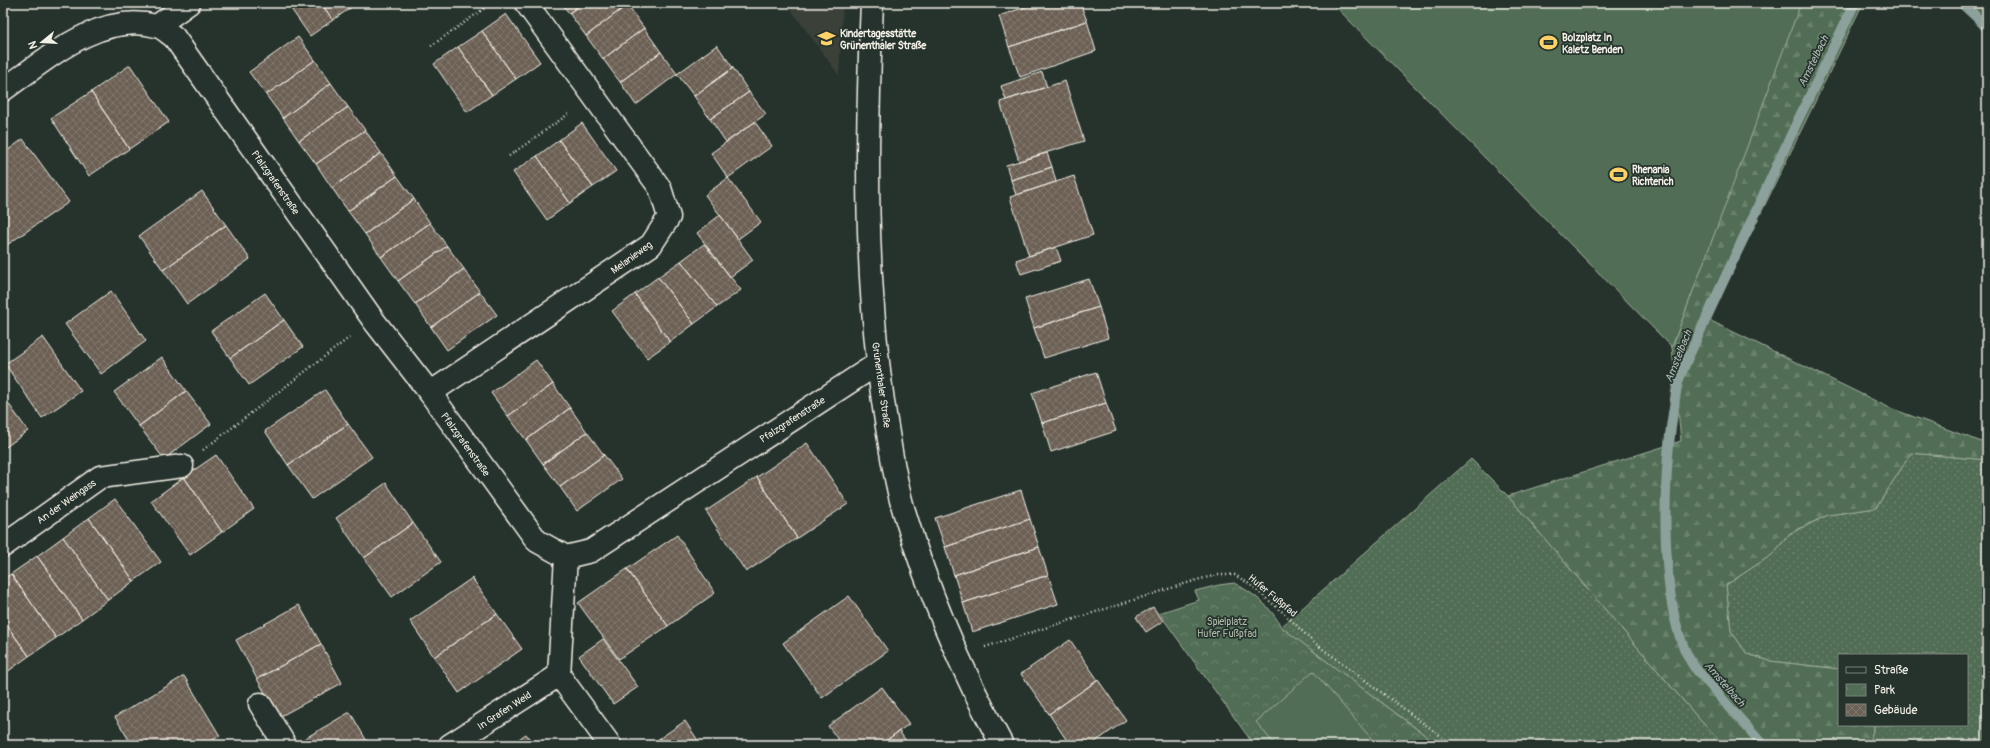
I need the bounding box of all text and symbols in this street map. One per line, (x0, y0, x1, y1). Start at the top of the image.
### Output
north arrow (22, 22, 62, 62)
place label: Kindertagesstätte Grünenthaler Straße (840, 28, 927, 52)
school or university icon: Kindertagesstätte Grünenthaler Straße (817, 29, 837, 49)
place label: Bolzplatz In Kaletz Benden (1562, 32, 1623, 56)
sports icon: Bolzplatz In Kaletz Benden (1539, 33, 1559, 53)
water label: Amstelbach (1796, 33, 1832, 89)
text: N (25, 39, 40, 50)
street label: Pfalzgrafenstraße (249, 148, 302, 217)
place label: Rhenania Richterich (1632, 164, 1674, 188)
sports icon: Rhenania Richterich (1609, 165, 1629, 185)
street label: Melanieweg (609, 239, 655, 277)
water label: Amstelbach (1662, 327, 1695, 384)
street label: Grünenthaler Straße (869, 342, 893, 429)
street label: Pfalzgrafenstraße (758, 394, 827, 445)
street label: Pfalzgrafenstraße (438, 411, 492, 479)
street label: An der Weingass (35, 477, 99, 527)
street label: Hufer Fußpfad (1246, 572, 1299, 620)
park label: Spielplatz Hufer Fußpfad (1197, 616, 1257, 640)
legend (1838, 654, 1968, 726)
water label: Amstelbach (1702, 659, 1748, 710)
text: Straße (1874, 663, 1908, 678)
text: Park (1874, 683, 1895, 698)
street label: In Grafen Weid (475, 689, 534, 733)
text: Gebäude (1874, 703, 1918, 718)

